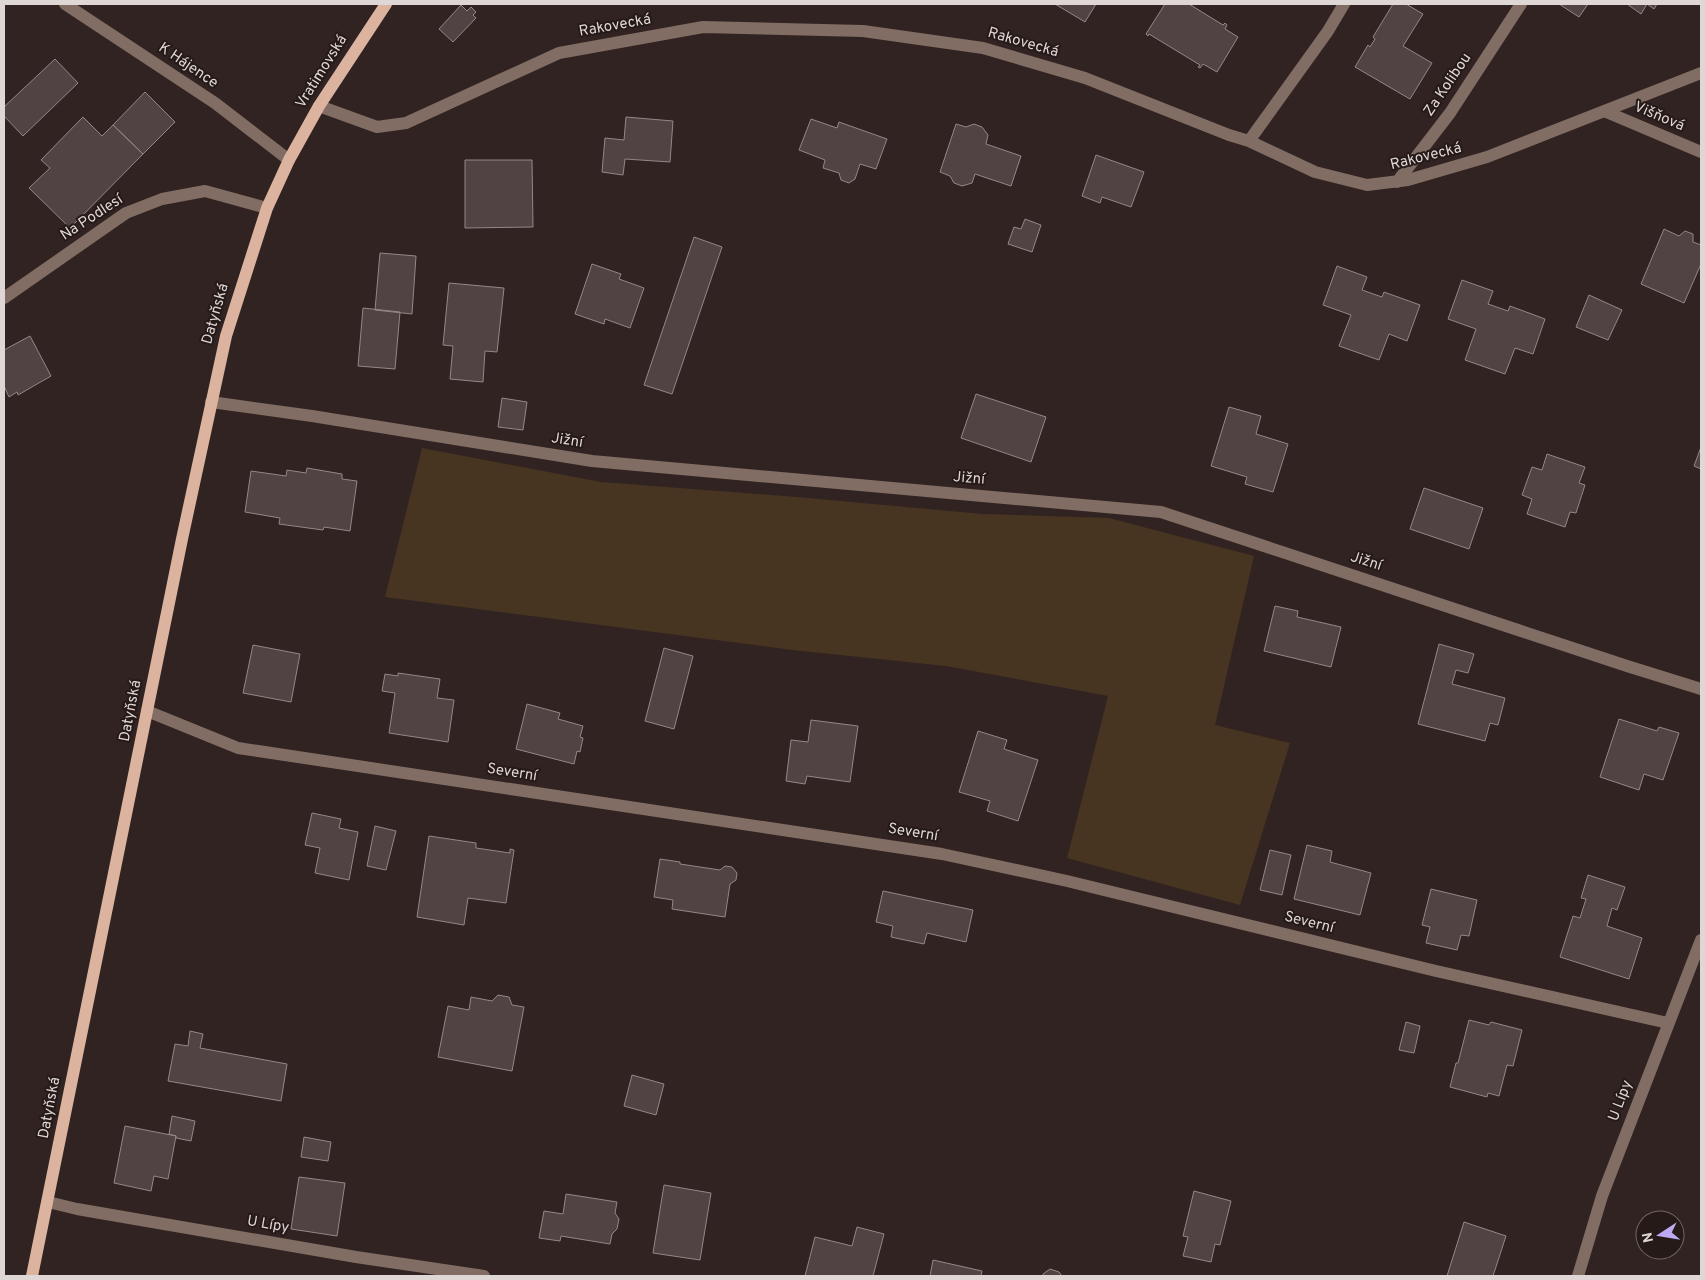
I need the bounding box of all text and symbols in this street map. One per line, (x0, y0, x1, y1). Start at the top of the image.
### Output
street label: Rakovecká (577, 10, 653, 42)
street label: Rakovecká (985, 24, 1061, 62)
street label: Vratimovská (292, 32, 352, 112)
street label: K Hájence (154, 39, 222, 93)
street label: Za Kolibou (1420, 50, 1476, 120)
street label: Višňová (1631, 98, 1687, 136)
street label: Rakovecká (1388, 139, 1464, 175)
street label: Na Podlesí (57, 190, 128, 245)
street label: Datyňská (198, 281, 234, 347)
street label: Jižní (550, 429, 585, 453)
street label: Jižní (952, 468, 987, 490)
street label: Jižní (1348, 548, 1385, 576)
street label: Datyňská (116, 678, 146, 743)
street label: Severní (486, 760, 540, 787)
street label: Severní (887, 820, 941, 847)
street label: Severní (1282, 908, 1337, 939)
street label: Datyňská (35, 1075, 65, 1140)
street label: U Lípy (1605, 1078, 1637, 1124)
north arrow (1635, 1210, 1685, 1260)
street label: U Lípy (245, 1212, 291, 1238)
text: N (1639, 1231, 1658, 1244)

